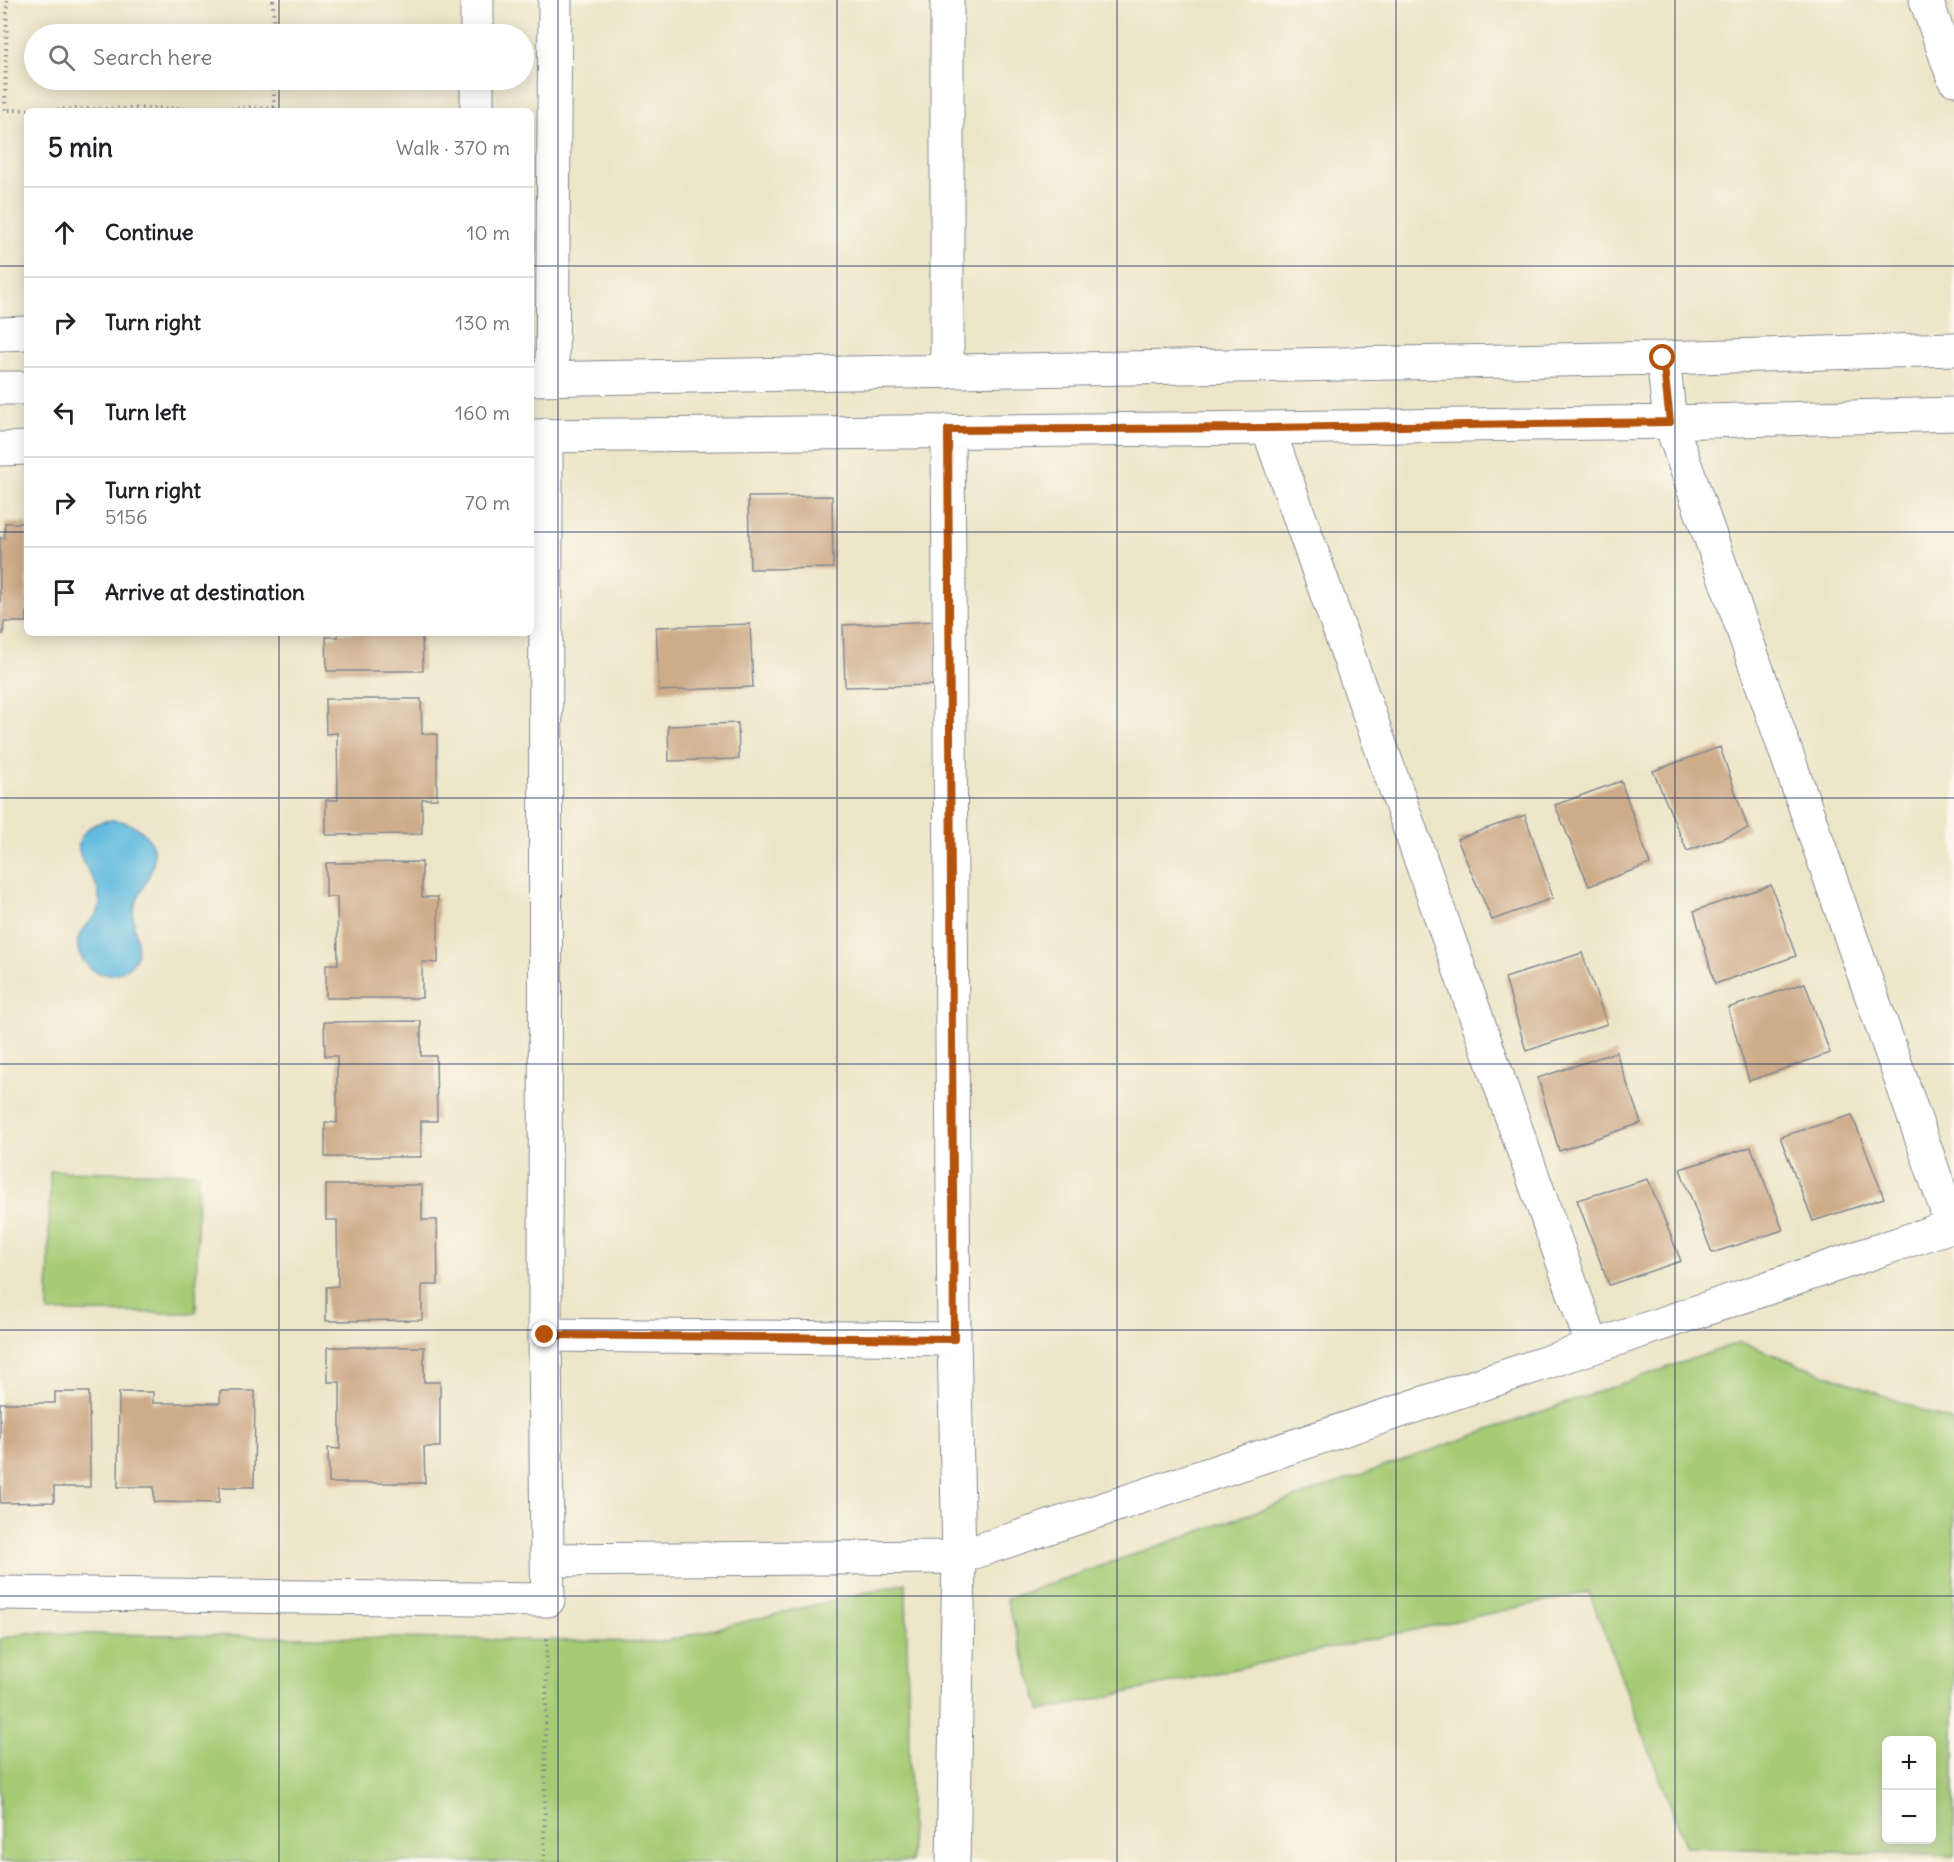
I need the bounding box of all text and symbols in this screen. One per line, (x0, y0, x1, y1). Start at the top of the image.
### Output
search box (24, 24, 534, 90)
icon: search (45, 41, 78, 74)
text: Search here (93, 43, 212, 71)
text: 5 min (48, 131, 113, 164)
text: Walk · 370 m (396, 135, 510, 160)
icon: ahead (48, 216, 81, 249)
text: Continue (105, 218, 194, 246)
text: 10 m (467, 220, 510, 245)
icon: right (48, 306, 81, 339)
text: Turn right (105, 308, 201, 336)
text: 130 m (455, 310, 510, 335)
route start (1649, 344, 1675, 370)
icon: left (48, 396, 81, 429)
text: Turn left (105, 398, 186, 426)
text: 160 m (455, 400, 510, 425)
text: Turn right (105, 476, 201, 504)
icon: right (48, 486, 81, 519)
text: 70 m (465, 490, 510, 515)
text: 5156 (105, 504, 147, 529)
icon: arrive (48, 576, 81, 609)
text: Arrive at destination (105, 578, 305, 606)
route end (531, 1321, 557, 1347)
map controls (1882, 1736, 1936, 1844)
button: + (1882, 1736, 1936, 1790)
button: − (1882, 1790, 1936, 1844)

